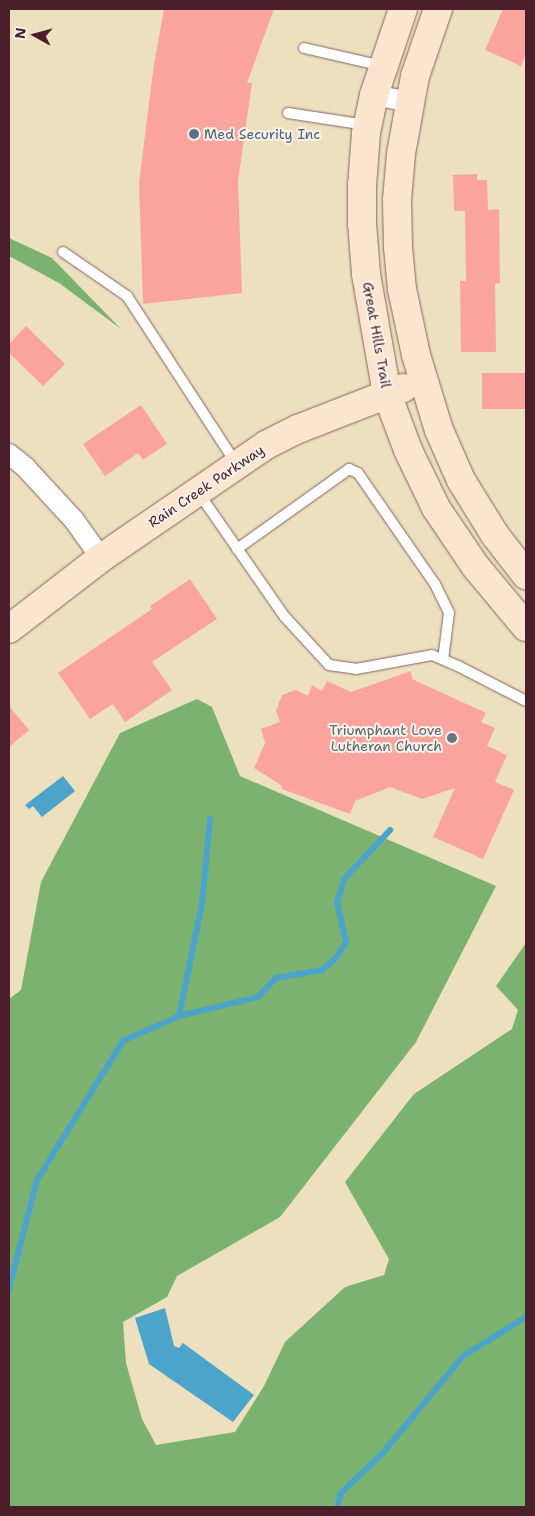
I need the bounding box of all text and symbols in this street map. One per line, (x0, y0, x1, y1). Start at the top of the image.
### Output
north arrow (10, 10, 60, 60)
text: N (11, 27, 30, 40)
place label: Med Security Inc (204, 126, 320, 142)
marker: Med Security Inc (188, 128, 200, 140)
street label: Great Hills Trail (359, 281, 395, 389)
street label: Rain Creek Parkway (145, 441, 267, 531)
place label: Triumphant Love Lutheran Church (329, 722, 442, 754)
marker: Triumphant Love Lutheran Church (446, 732, 458, 744)

